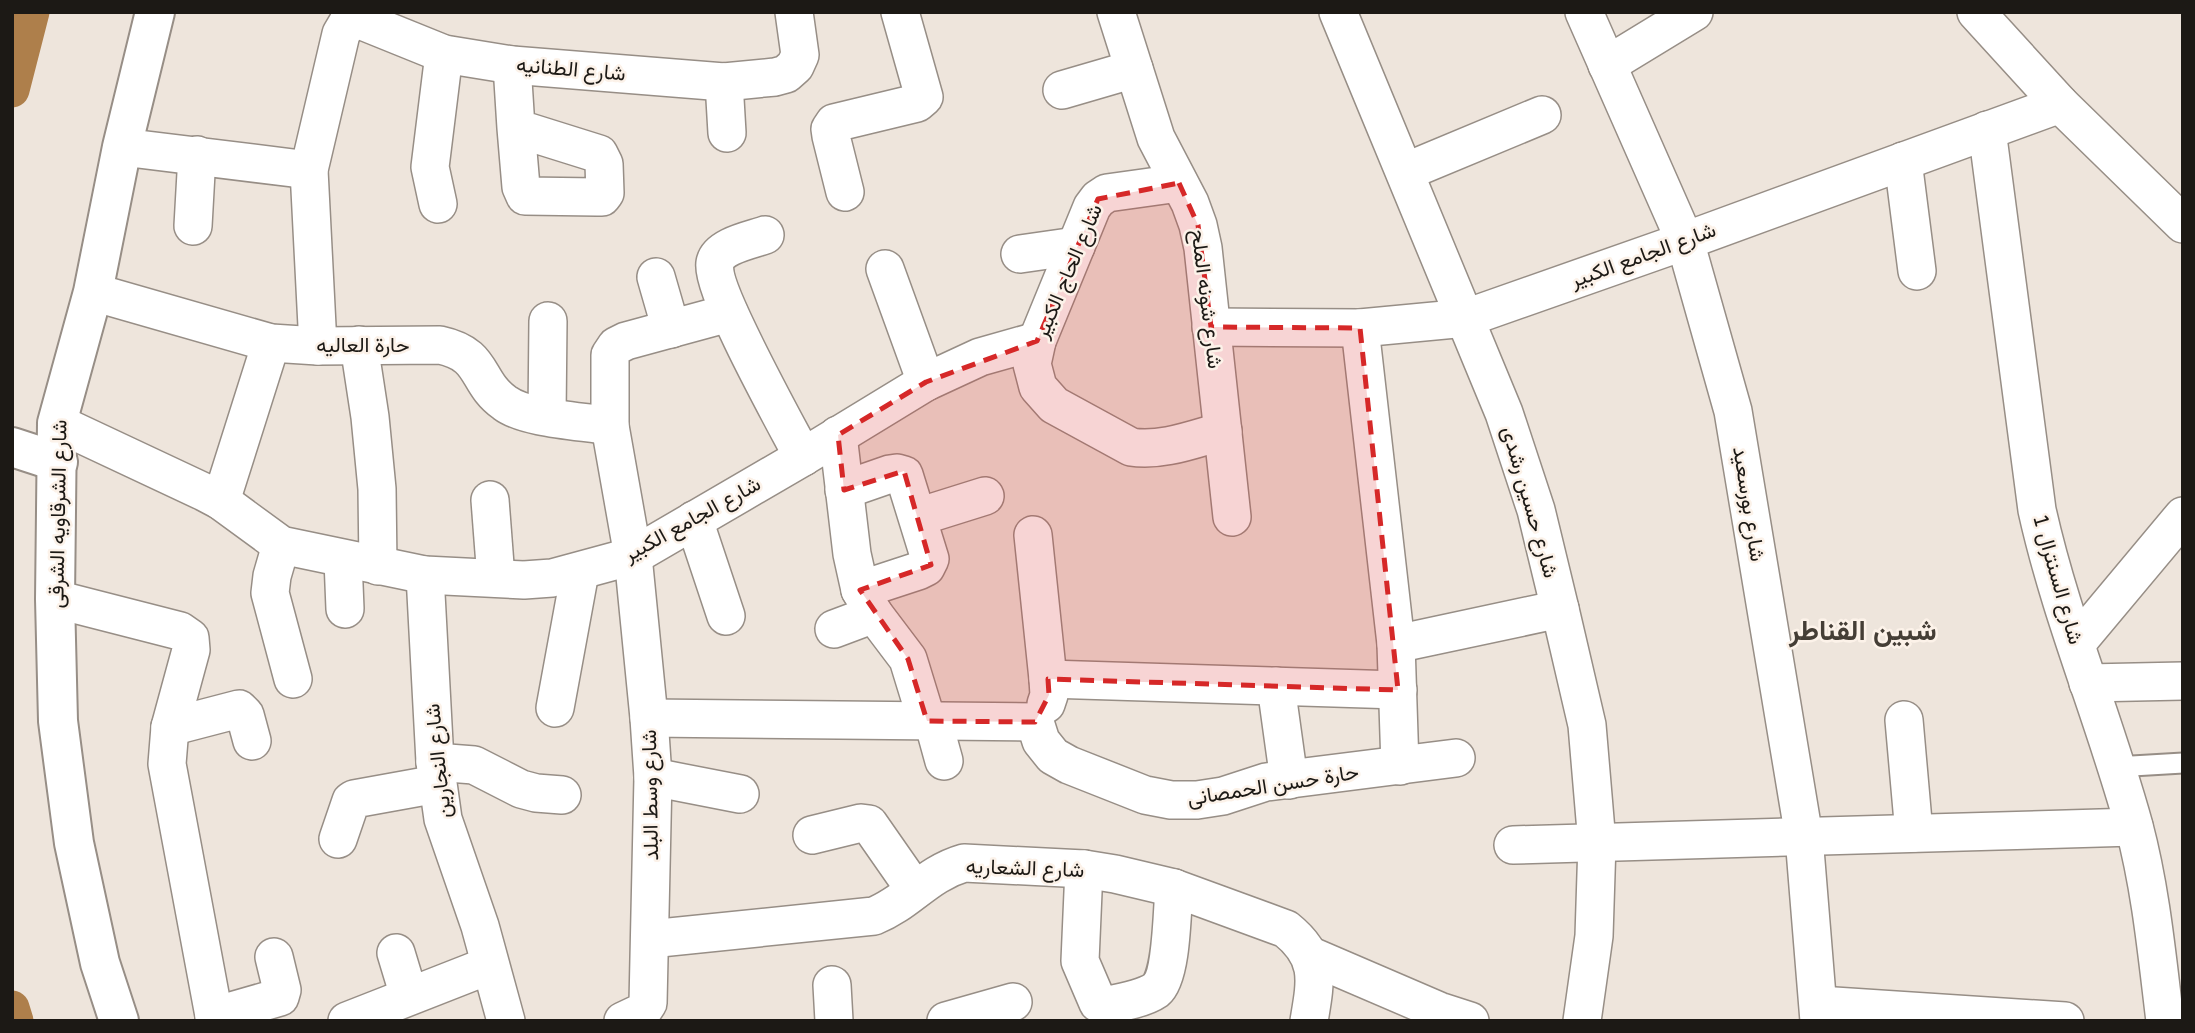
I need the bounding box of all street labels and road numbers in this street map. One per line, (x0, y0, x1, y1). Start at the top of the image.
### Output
street label: شارع الطنانيه (515, 52, 627, 88)
street label: شارع الحاج الكبير (1029, 200, 1109, 343)
street label: شارع الجامع الكبير (1566, 218, 1720, 295)
street label: شارع شونه الملح (1185, 228, 1227, 370)
street label: حارة العاليه (316, 333, 410, 358)
street label: شارع الشرقاويه الشرقى (44, 419, 74, 609)
street label: شارع حسين رشدى (1495, 423, 1563, 581)
street label: شارع بورسعيد (1726, 445, 1770, 564)
street label: شارع الجامع الكبير (618, 471, 766, 569)
street label: شارع السنترال 1 (2026, 511, 2088, 648)
street label: شارع النجارين (420, 702, 458, 819)
street label: شارع وسط البلد (637, 729, 665, 861)
street label: حارة حسن الحمصانى (1186, 760, 1361, 811)
street label: شارع الشعاريه (965, 854, 1085, 884)

